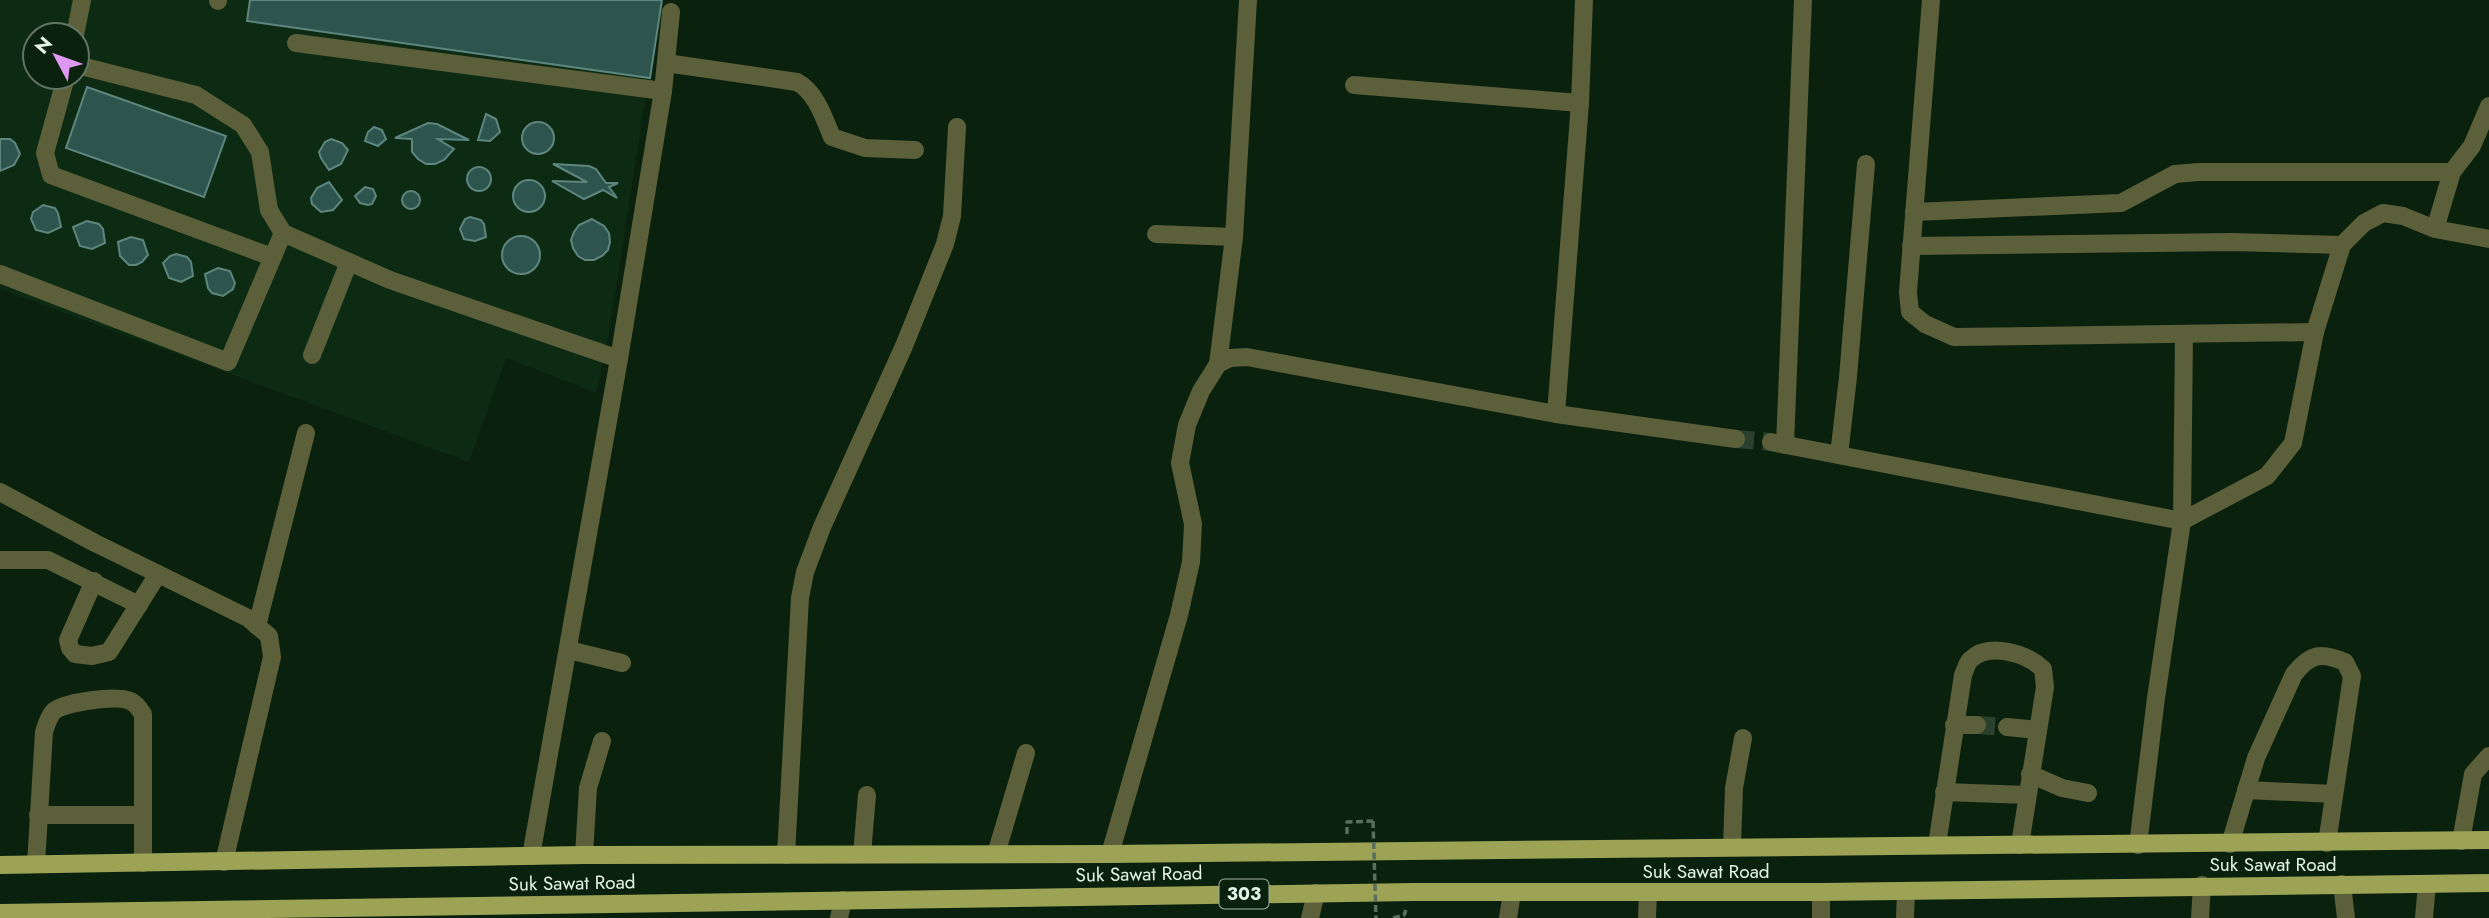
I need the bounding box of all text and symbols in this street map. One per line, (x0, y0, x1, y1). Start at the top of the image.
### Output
north arrow (21, 21, 91, 91)
text: N (28, 31, 59, 60)
street label: Suk Sawat Road (2209, 851, 2337, 878)
street label: Suk Sawat Road (1642, 858, 1770, 885)
street label: Suk Sawat Road (1075, 859, 1203, 889)
street label: Suk Sawat Road (508, 868, 636, 898)
road number: 303 (1220, 880, 1268, 908)

